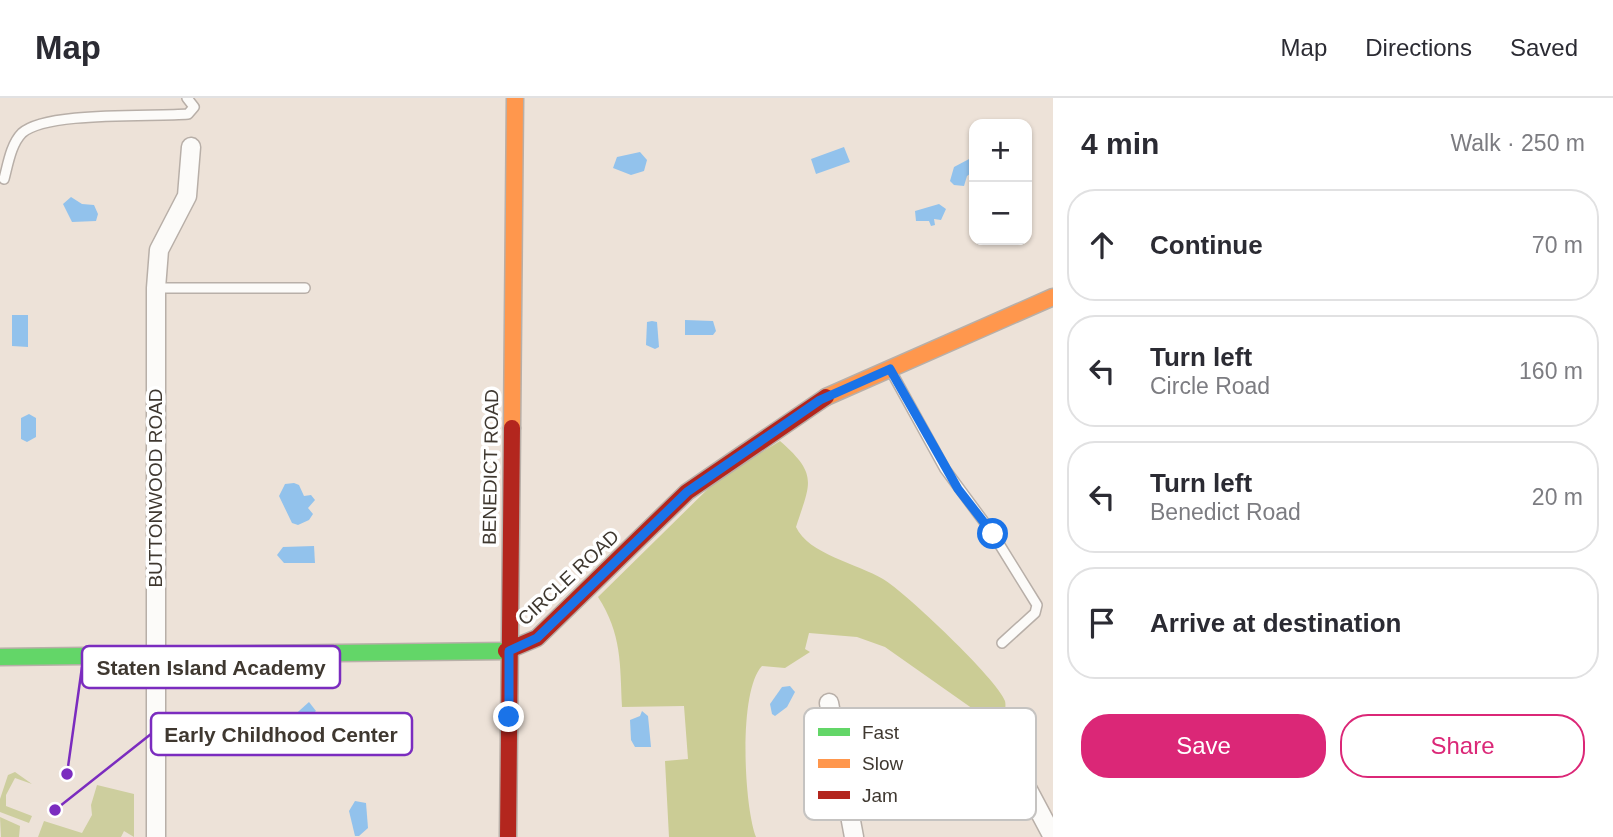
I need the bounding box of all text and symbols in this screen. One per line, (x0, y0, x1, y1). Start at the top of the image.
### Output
text: Map (35, 29, 101, 66)
text: Map (1281, 34, 1327, 61)
text: Directions (1365, 34, 1472, 61)
text: Saved (1510, 34, 1578, 61)
map controls (969, 119, 1032, 245)
button: + (969, 119, 1032, 182)
text: 4 min (1081, 127, 1159, 160)
text: Walk · 250 m (1450, 130, 1585, 156)
button: − (969, 182, 1032, 245)
icon: ahead (1083, 226, 1121, 264)
text: Continue (1150, 230, 1263, 260)
text: 70 m (1532, 232, 1583, 258)
text: Turn left (1150, 342, 1252, 372)
icon: left (1083, 352, 1121, 390)
text: 160 m (1519, 358, 1583, 384)
text: Circle Road (1150, 373, 1270, 399)
street label: BUTTONWOOD ROAD (145, 388, 166, 588)
street label: BENEDICT ROAD (479, 389, 502, 545)
text: Turn left (1150, 468, 1252, 498)
icon: left (1083, 478, 1121, 516)
text: 20 m (1532, 484, 1583, 510)
text: Benedict Road (1150, 499, 1301, 525)
route start (977, 518, 1008, 549)
street label: CIRCLE ROAD (514, 525, 623, 629)
icon: arrive (1083, 604, 1121, 642)
text: Arrive at destination (1150, 608, 1401, 638)
callout: Staten Island Academy (82, 646, 340, 688)
text: Staten Island Academy (96, 656, 326, 679)
route end (493, 701, 524, 732)
legend (804, 708, 1036, 820)
callout: Early Childhood Center (151, 713, 412, 755)
button: Save (1081, 714, 1326, 778)
button: Share (1340, 714, 1585, 778)
text: Fast (862, 722, 900, 743)
text: Early Childhood Center (164, 723, 398, 746)
text: Slow (862, 753, 903, 774)
text: Jam (862, 785, 898, 806)

